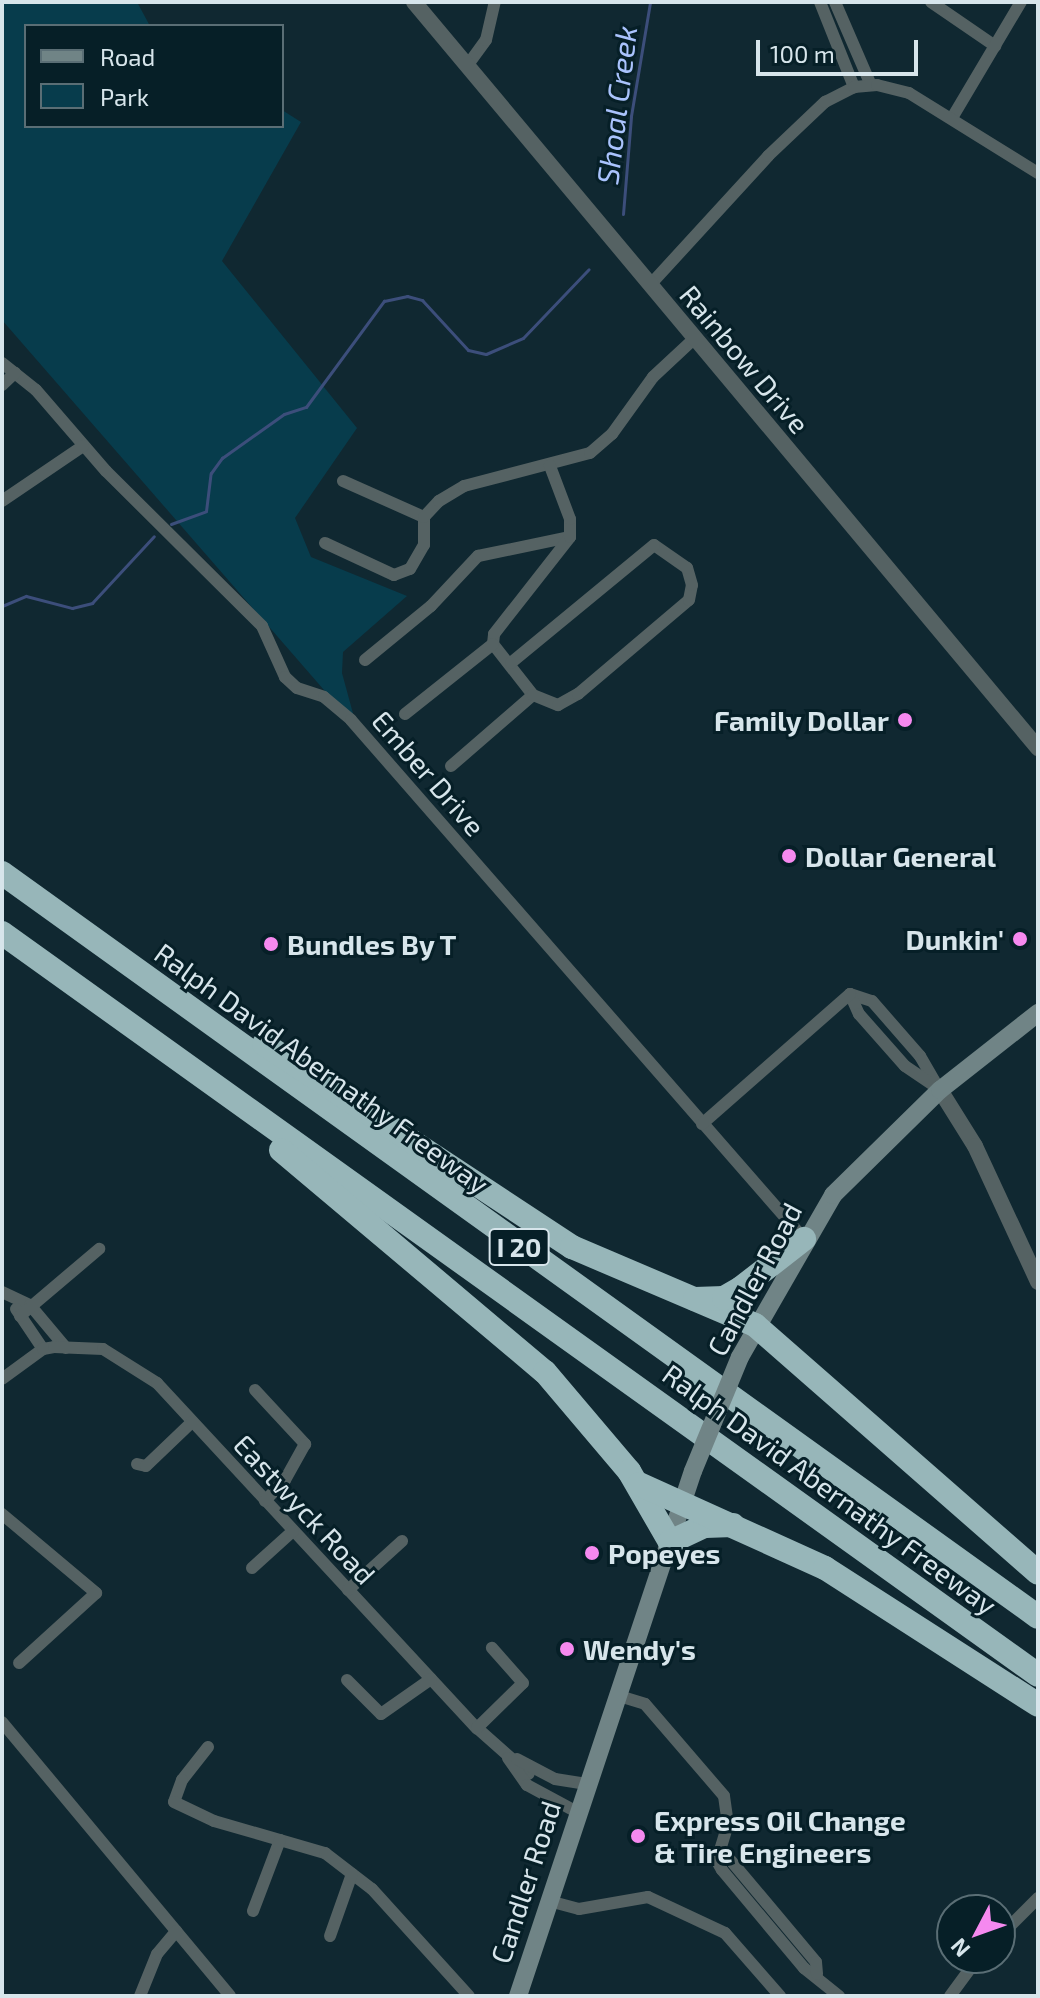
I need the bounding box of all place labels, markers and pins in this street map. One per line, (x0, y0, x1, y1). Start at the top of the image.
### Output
place label: Family Dollar (713, 703, 889, 737)
marker: Family Dollar (896, 711, 914, 729)
place label: Dollar General (805, 839, 997, 873)
marker: Dollar General (780, 847, 798, 865)
place label: Dunkin' (906, 922, 1004, 956)
place label: Bundles By T (287, 927, 458, 961)
marker: Dunkin' (1011, 930, 1029, 948)
marker: Bundles By T (262, 935, 280, 953)
place label: Popeyes (608, 1536, 720, 1570)
marker: Popeyes (583, 1544, 601, 1562)
place label: Wendy's (583, 1632, 696, 1666)
marker: Wendy's (558, 1640, 576, 1658)
place label: Express Oil Change & Tire Engineers (654, 1803, 906, 1869)
marker: Express Oil Change & Tire Engineers (629, 1827, 647, 1845)

